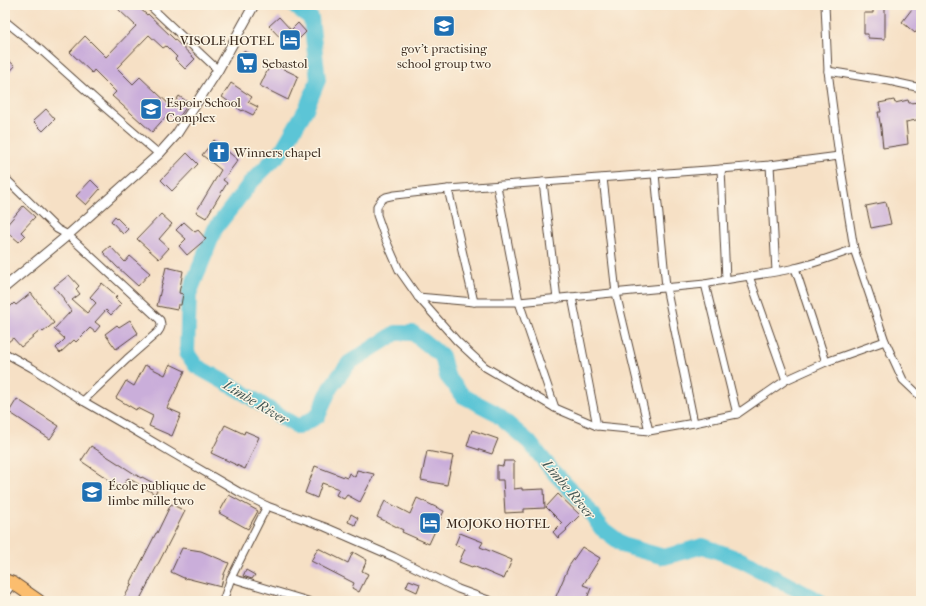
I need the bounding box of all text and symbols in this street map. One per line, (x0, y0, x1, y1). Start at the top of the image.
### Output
school or university icon: gov't practising school group two (431, 13, 457, 39)
hotel icon: VISOLE HOTEL (277, 27, 303, 53)
place label: VISOLE HOTEL (179, 33, 274, 48)
place label: gov't practising school group two (397, 41, 491, 71)
supermarket icon: Sebastol (234, 50, 260, 76)
place label: Sebastol (262, 56, 308, 71)
place label: Espoir School Complex (166, 95, 241, 125)
school or university icon: Espoir School Complex (138, 96, 164, 122)
church icon: Winners chapel (206, 139, 232, 165)
place label: Winners chapel (233, 145, 322, 160)
water label: Limbe River (219, 376, 293, 429)
water label: Limbe River (538, 455, 600, 524)
place label: École publique de limbe mille two (107, 478, 207, 508)
school or university icon: École publique de limbe mille two (79, 479, 105, 505)
hotel icon: MOJOKO HOTEL (417, 510, 443, 536)
place label: MOJOKO HOTEL (446, 516, 550, 531)

